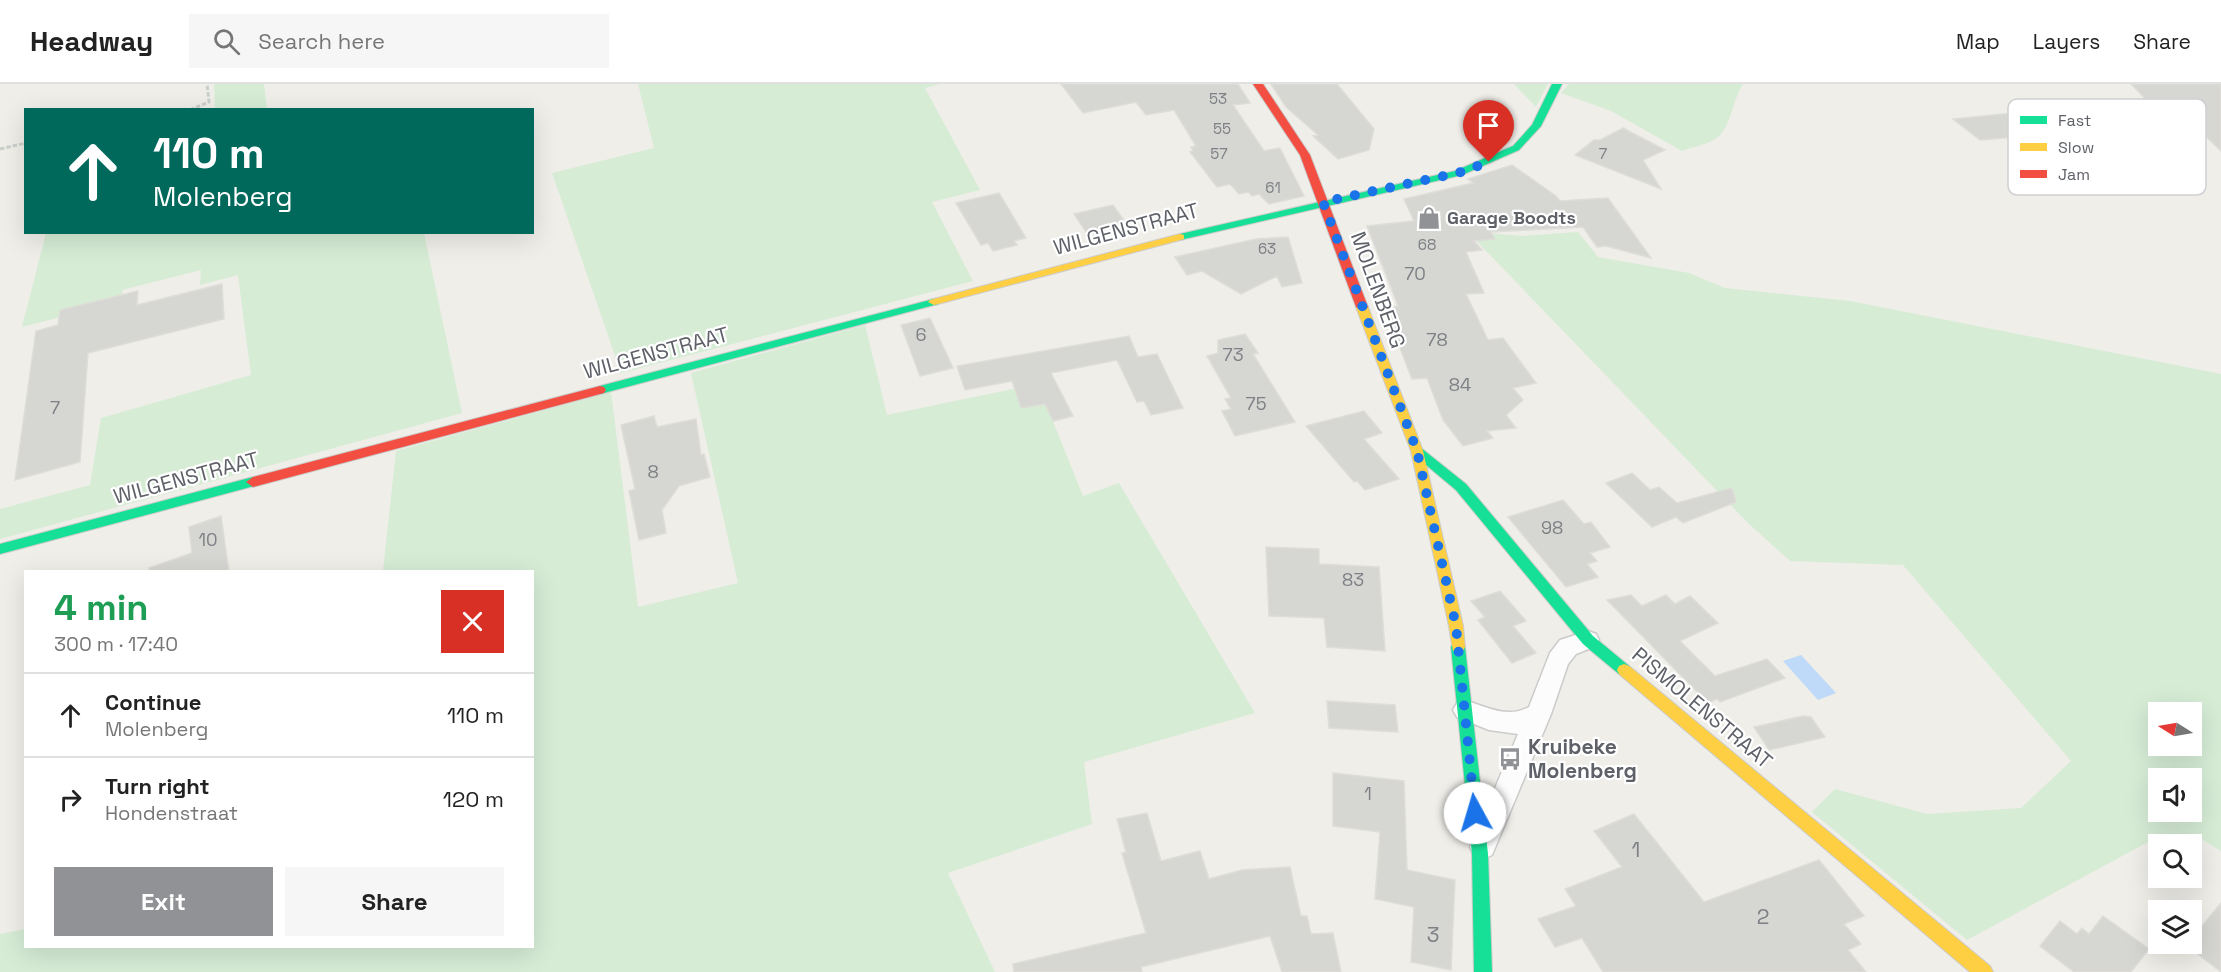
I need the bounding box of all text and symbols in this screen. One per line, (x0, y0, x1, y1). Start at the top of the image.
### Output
search box (189, 14, 609, 68)
text: Headway (30, 23, 153, 59)
icon: search (210, 25, 243, 58)
text: Search here (258, 27, 385, 55)
text: Map (1956, 28, 2000, 55)
text: Layers (2033, 28, 2100, 55)
text: Share (2133, 28, 2191, 55)
house number: 53 (1209, 89, 1227, 108)
legend (2008, 99, 2206, 195)
pin (1463, 100, 1514, 162)
icon: arrive (1472, 109, 1505, 142)
text: Fast (2058, 110, 2091, 131)
house number: 55 (1213, 119, 1231, 138)
text: 110 m (153, 127, 265, 180)
icon: ahead (54, 132, 132, 210)
text: Slow (2058, 137, 2094, 158)
house number: 57 (1210, 144, 1228, 163)
house number: 7 (1599, 144, 1607, 163)
text: Jam (2058, 164, 2090, 185)
house number: 61 (1265, 178, 1281, 197)
text: Molenberg (153, 179, 293, 214)
street label: WILGENSTRAAT (1050, 196, 1201, 261)
shop icon: Garage Boodts (1416, 205, 1442, 231)
place label: Garage Boodts (1447, 206, 1576, 229)
street label: MOLENBERG (1345, 228, 1412, 352)
house number: 68 (1418, 235, 1436, 254)
house number: 63 (1258, 239, 1276, 258)
house number: 70 (1404, 262, 1426, 285)
street label: WILGENSTRAAT (580, 320, 731, 385)
house number: 6 (915, 323, 927, 346)
house number: 78 (1426, 328, 1448, 351)
house number: 73 (1222, 343, 1244, 366)
house number: 84 (1449, 373, 1471, 396)
house number: 75 (1246, 392, 1266, 415)
house number: 7 (50, 396, 60, 419)
street label: WILGENSTRAAT (110, 445, 261, 510)
house number: 8 (647, 460, 659, 483)
house number: 98 (1541, 516, 1563, 539)
house number: 10 (198, 528, 218, 551)
house number: 83 (1342, 568, 1364, 591)
text: 4 min (54, 585, 149, 631)
button: close (441, 590, 504, 653)
text: 300 m · 17:40 (54, 631, 178, 657)
street label: PISMOLENSTRAAT (1627, 641, 1778, 774)
text: Continue (105, 688, 201, 716)
icon: ahead (54, 699, 87, 732)
text: 110 m (447, 701, 504, 729)
north arrow (2148, 702, 2202, 756)
map controls (2148, 702, 2202, 954)
text: Molenberg (105, 716, 208, 742)
place label: Kruibeke Molenberg (1528, 733, 1637, 784)
bus stop icon: Kruibeke Molenberg (1497, 746, 1523, 772)
button: sound (2148, 768, 2202, 822)
text: Turn right (105, 772, 210, 800)
position arrow (1443, 781, 1507, 845)
house number: 1 (1364, 782, 1372, 805)
icon: right (54, 783, 87, 816)
text: 120 m (443, 785, 504, 813)
text: Hondenstraat (105, 800, 238, 826)
button: search (2148, 834, 2202, 888)
house number: 1 (1632, 836, 1640, 863)
button: Exit (54, 867, 273, 936)
button: Share (285, 867, 504, 936)
button: layers (2148, 900, 2202, 954)
house number: 2 (1757, 903, 1769, 930)
house number: 3 (1427, 921, 1439, 948)

